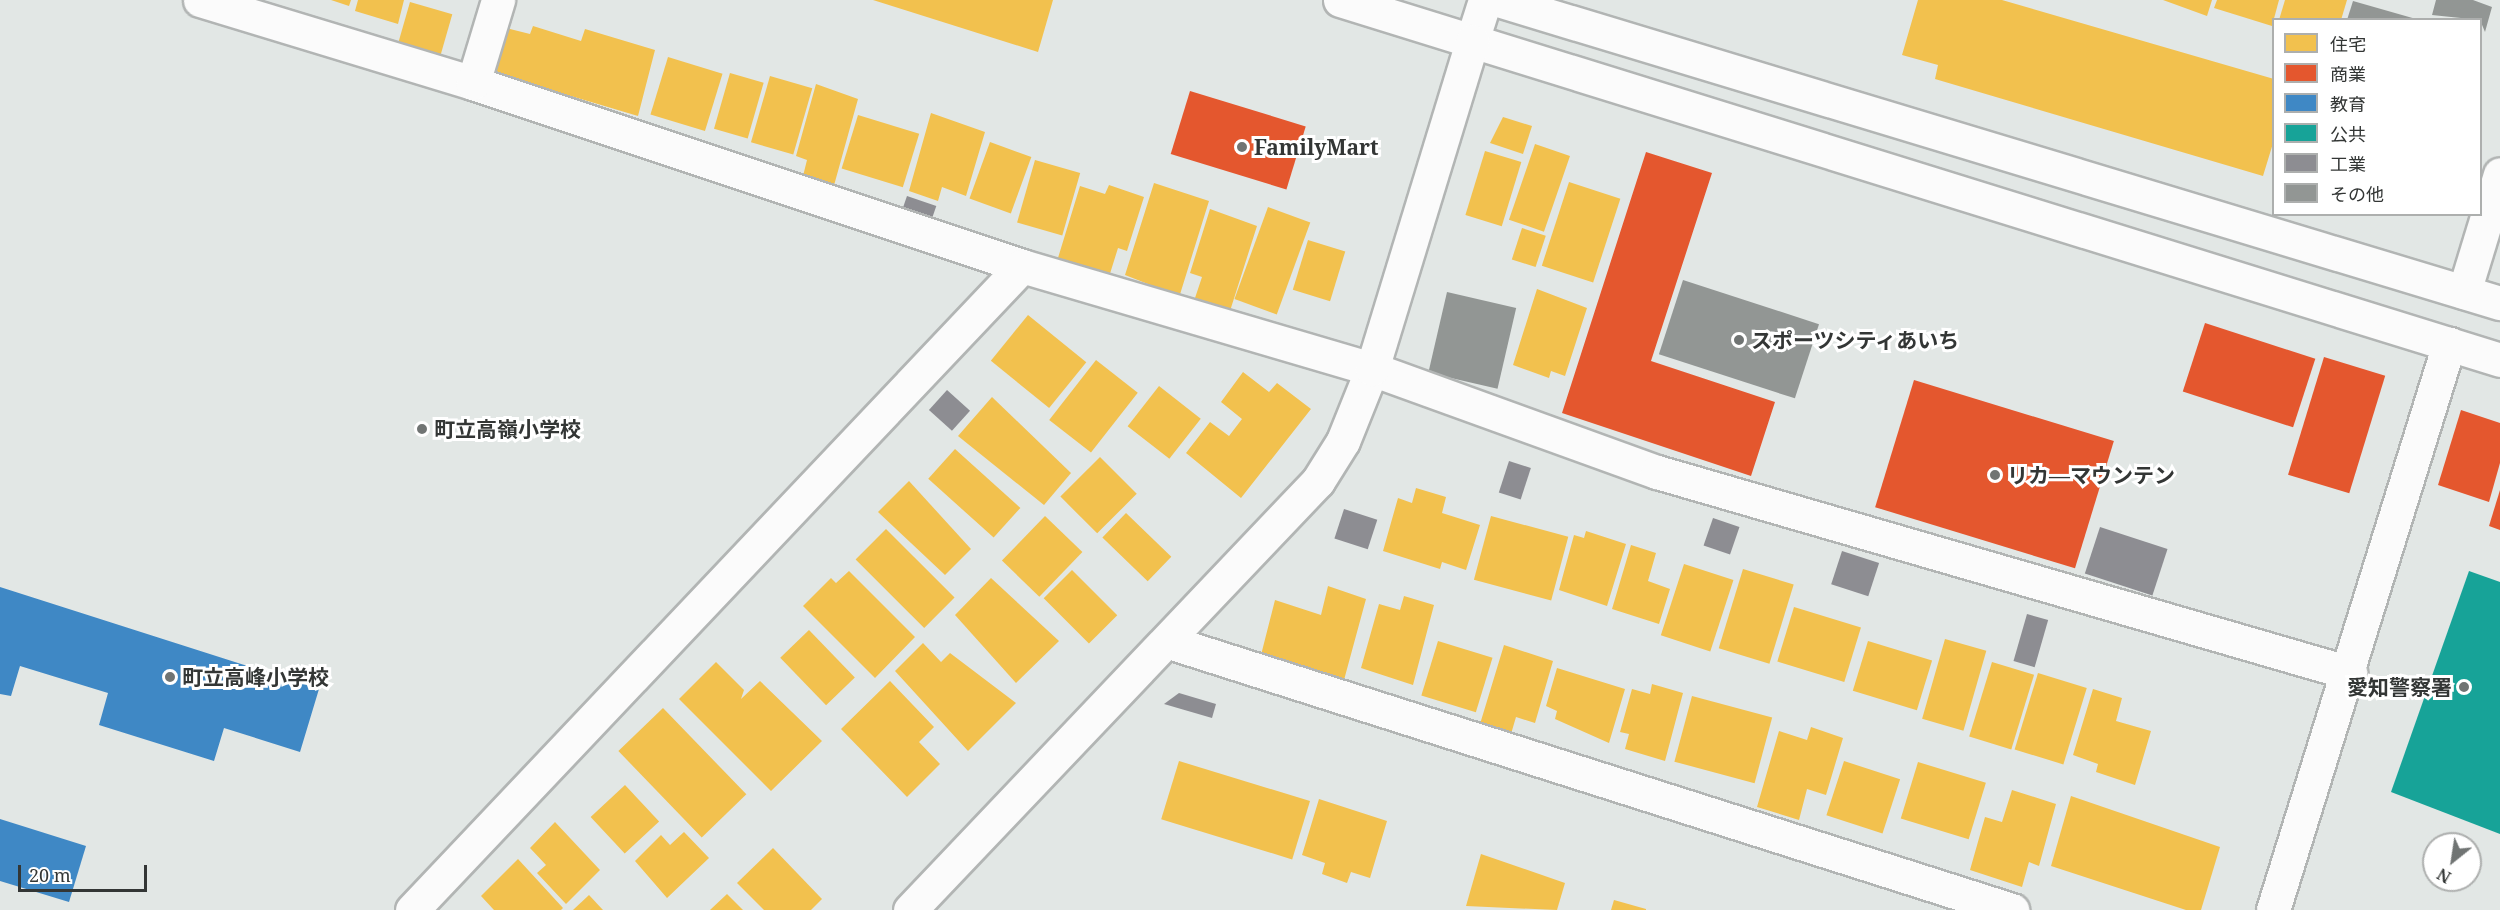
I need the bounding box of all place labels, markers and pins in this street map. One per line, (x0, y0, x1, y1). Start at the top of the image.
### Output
place label: FamilyMart (1254, 134, 1379, 160)
marker: FamilyMart (1235, 140, 1249, 154)
place label: スポーツシティあいち (1751, 327, 1961, 353)
marker: スポーツシティあいち (1732, 333, 1746, 347)
place label: 町立高嶺小学校 (434, 416, 581, 442)
marker: 町立高嶺小学校 (415, 422, 429, 436)
place label: リカ―マウンテン (2007, 462, 2175, 488)
marker: リカ―マウンテン (1988, 468, 2002, 482)
place label: 町立高峰小学校 (182, 664, 329, 690)
marker: 町立高峰小学校 (163, 670, 177, 684)
place label: 愛知警察署 (2347, 674, 2452, 700)
marker: 愛知警察署 (2457, 680, 2471, 694)

